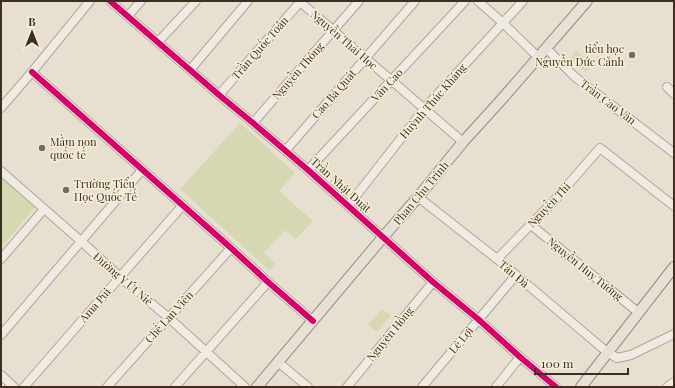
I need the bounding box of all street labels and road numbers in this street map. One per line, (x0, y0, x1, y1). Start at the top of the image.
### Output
street label: Nguyễn Thái Học (308, 6, 381, 73)
street label: Trần Quốc Toản (227, 12, 292, 83)
street label: Nguyễn Thông (269, 39, 327, 103)
street label: Huỳnh Thúc Kháng (396, 60, 469, 141)
street label: Văn Cao (367, 65, 406, 105)
street label: Cao Bá Quát (308, 66, 359, 121)
street label: Trần Cao Vân (577, 76, 640, 128)
street label: Trần Nhật Duật (308, 154, 375, 216)
street label: Phan Chu Trinh (390, 157, 452, 228)
street label: Nguyễn Thi (524, 179, 573, 230)
street label: Nguyễn Huy Tưởng (544, 233, 626, 304)
street label: Đường Y Út Niê (90, 249, 157, 309)
street label: Tản Đà (496, 257, 533, 291)
street label: Ama Pui (75, 284, 114, 326)
street label: Chế Lan Viên (140, 286, 196, 346)
street label: Nguyên Hồng (362, 302, 416, 364)
street label: Lê Lợi (445, 323, 476, 356)

